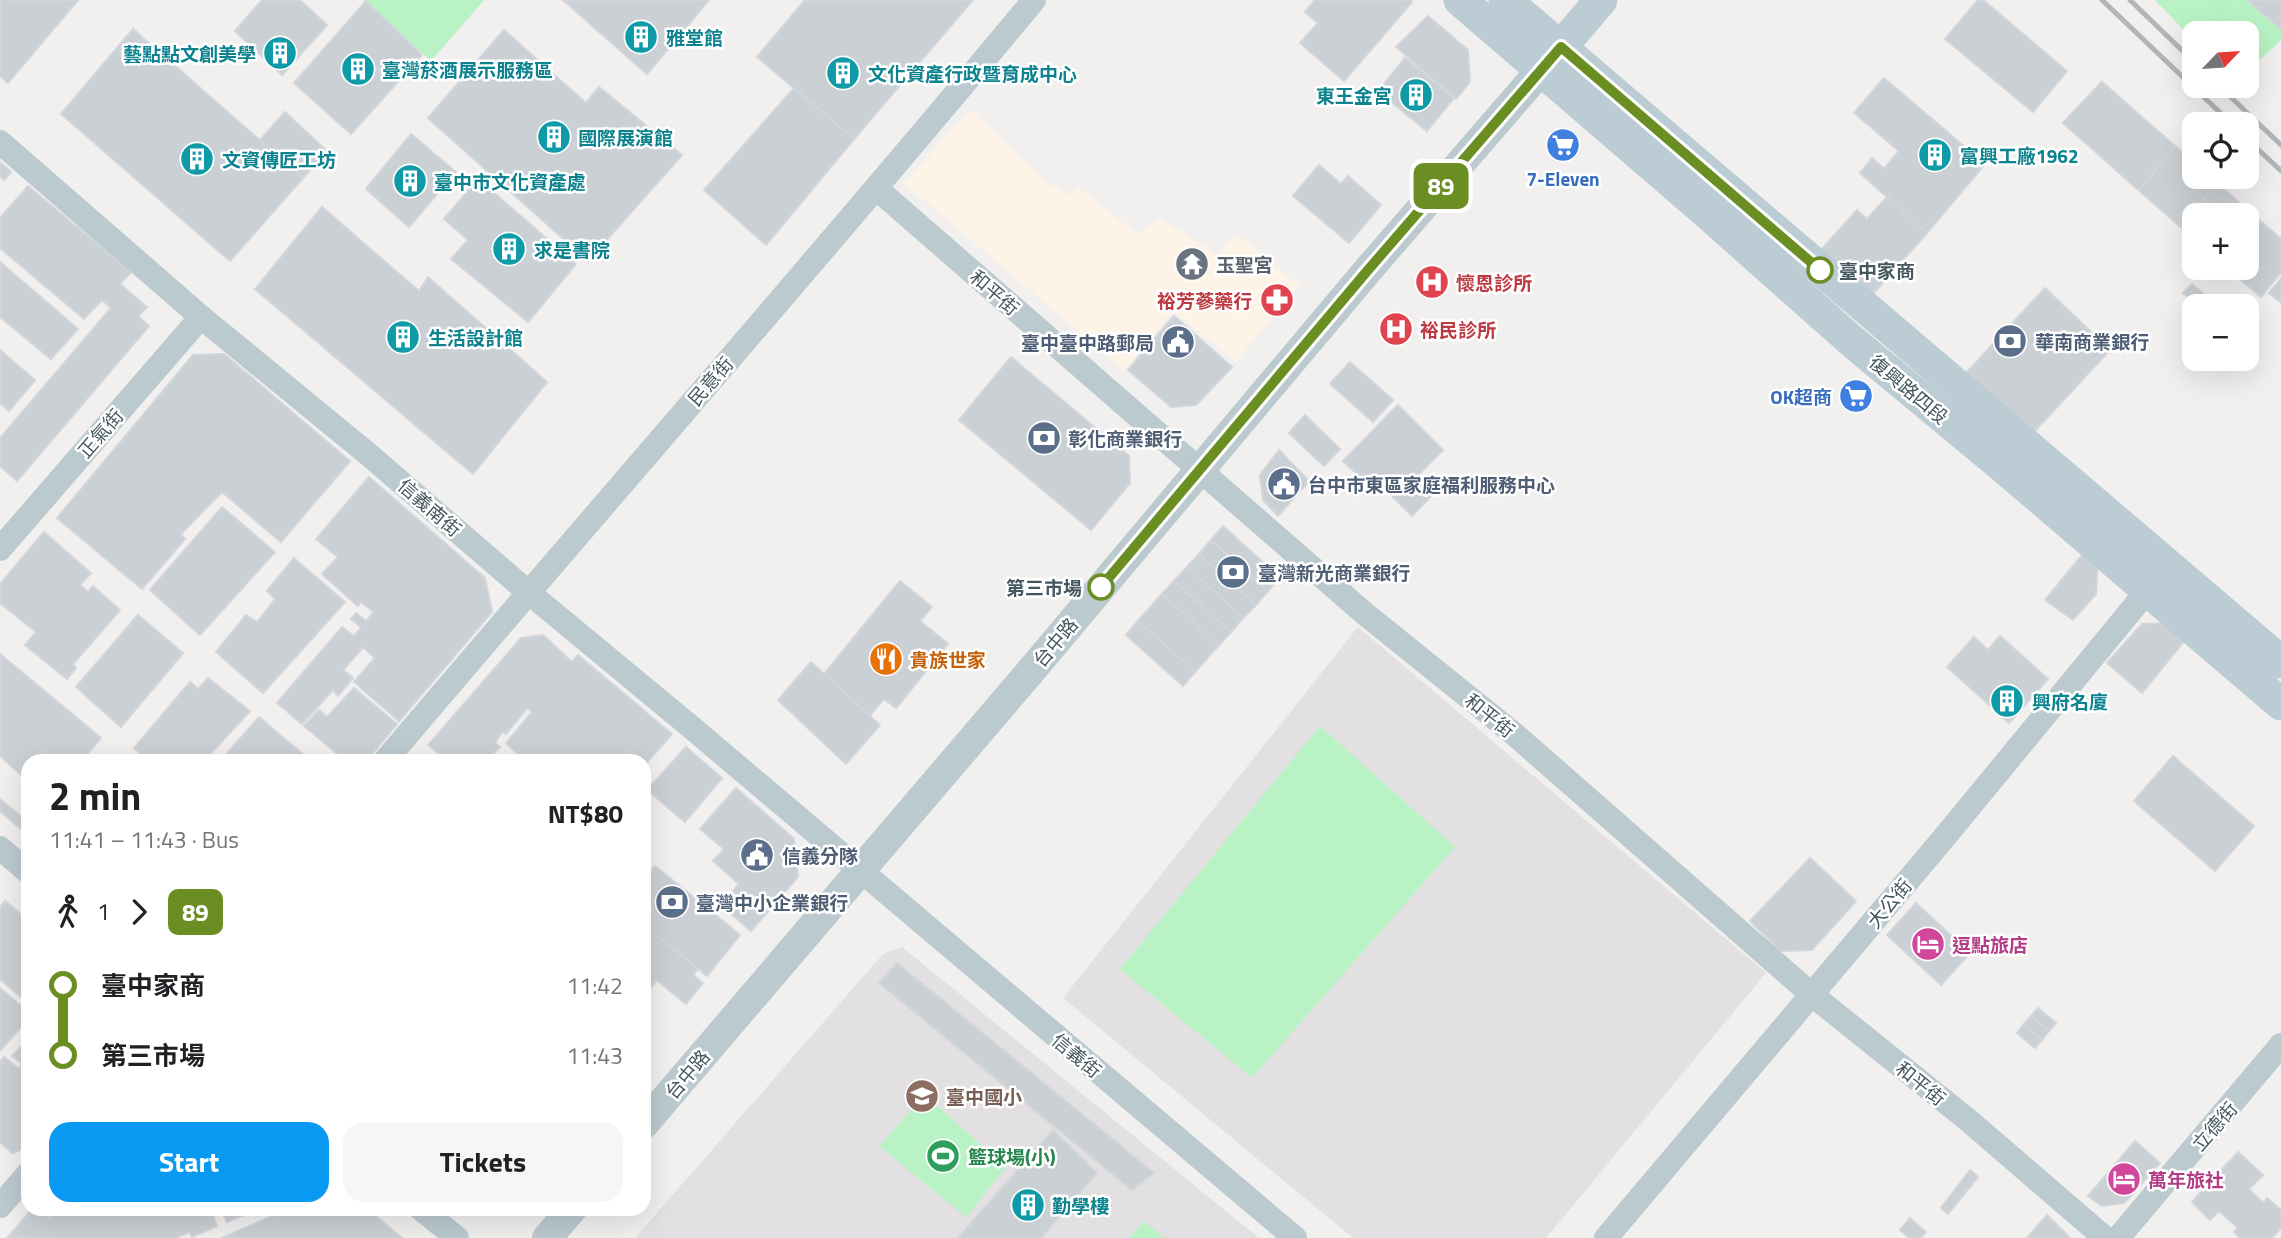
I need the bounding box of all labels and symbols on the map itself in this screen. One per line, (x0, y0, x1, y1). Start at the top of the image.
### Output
building icon: 雅堂館 (622, 18, 660, 56)
north arrow (2182, 21, 2259, 98)
place label: 雅堂館 (666, 23, 723, 52)
building icon: 藝點點文創美學 (261, 34, 299, 72)
place label: 藝點點文創美學 (123, 39, 256, 68)
building icon: 臺灣菸酒展示服務區 (339, 50, 377, 88)
building icon: 文化資產行政暨育成中心 (824, 54, 862, 92)
place label: 臺灣菸酒展示服務區 (382, 55, 553, 84)
place label: 文化資產行政暨育成中心 (868, 59, 1077, 88)
building icon: 東王金宮 (1397, 76, 1435, 114)
place label: 東王金宮 (1316, 81, 1392, 110)
building icon: 國際展演館 (535, 118, 573, 156)
place label: 國際展演館 (578, 123, 673, 152)
supermarket icon: 7-Eleven (1544, 126, 1582, 164)
building icon: 富興工廠1962 (1916, 136, 1954, 174)
building icon: 文資傳匠工坊 (178, 140, 216, 178)
place label: 富興工廠1962 (1960, 141, 2079, 170)
place label: 文資傳匠工坊 (222, 145, 336, 174)
building icon: 臺中市文化資產處 (391, 162, 429, 200)
line badge: 89 (1410, 163, 1472, 209)
place label: 7-Eleven (1526, 164, 1600, 193)
place label: 臺中市文化資產處 (434, 167, 586, 196)
building icon: 求是書院 (490, 230, 528, 268)
place label: 求是書院 (534, 235, 610, 264)
temple icon: 玉聖宮 (1173, 245, 1211, 283)
place label: 玉聖宮 (1216, 250, 1273, 279)
place label: 臺中家商 (1839, 256, 1915, 285)
marker: 臺中家商 (1807, 257, 1833, 283)
street label: 和平街 (964, 262, 1026, 322)
hospital icon: 懷恩診所 (1413, 263, 1451, 301)
place label: 懷恩診所 (1456, 268, 1532, 297)
pharmacy icon: 裕芳蔘藥行 (1258, 281, 1296, 319)
place label: 裕芳蔘藥行 (1157, 286, 1252, 315)
hospital icon: 裕民診所 (1377, 310, 1415, 348)
place label: 裕民診所 (1420, 315, 1496, 344)
building icon: 生活設計館 (384, 318, 422, 356)
bank icon: 華南商業銀行 (1991, 322, 2029, 360)
place label: 生活設計館 (428, 323, 523, 352)
public building icon: 臺中臺中路郵局 (1159, 323, 1197, 361)
place label: 華南商業銀行 (2035, 327, 2149, 356)
place label: 臺中臺中路郵局 (1021, 328, 1154, 357)
street label: 復興路四段 (1863, 347, 1955, 431)
street label: 民意街 (680, 350, 740, 412)
supermarket icon: OK超商 (1837, 377, 1875, 415)
place label: OK超商 (1770, 382, 1832, 411)
street label: 正氣街 (70, 402, 130, 464)
bank icon: 彰化商業銀行 (1025, 419, 1063, 457)
place label: 彰化商業銀行 (1068, 424, 1182, 453)
public building icon: 台中市東區家庭福利服務中心 (1265, 465, 1303, 503)
place label: 台中市東區家庭福利服務中心 (1308, 470, 1555, 499)
street label: 信義南街 (392, 471, 468, 543)
bank icon: 臺灣新光商業銀行 (1214, 553, 1252, 591)
place label: 臺灣新光商業銀行 (1258, 558, 1410, 587)
place label: 第三市場 (1006, 573, 1082, 602)
marker: 第三市場 (1088, 574, 1114, 600)
street label: 台中路 (1026, 611, 1084, 673)
restaurant icon: 貴族世家 (867, 640, 905, 678)
place label: 貴族世家 (910, 645, 986, 674)
building icon: 興府名廈 (1988, 682, 2026, 720)
street label: 和平街 (1459, 686, 1521, 744)
place label: 興府名廈 (2032, 687, 2108, 716)
public building icon: 信義分隊 (738, 836, 776, 874)
place label: 信義分隊 (782, 841, 858, 870)
street label: 大公街 (1860, 872, 1918, 934)
bank icon: 臺灣中小企業銀行 (653, 883, 691, 921)
place label: 臺灣中小企業銀行 (696, 888, 848, 917)
hotel icon: 逗點旅店 (1909, 925, 1947, 963)
place label: 逗點旅店 (1952, 930, 2028, 959)
street label: 信義街 (1046, 1026, 1108, 1084)
street label: 台中路 (658, 1043, 716, 1105)
street label: 和平街 (1890, 1054, 1952, 1112)
school or university icon: 臺中國小 (903, 1077, 941, 1115)
place label: 臺中國小 (946, 1082, 1022, 1111)
street label: 立德街 (2184, 1095, 2244, 1157)
sports icon: 籃球場(小) (924, 1137, 962, 1175)
place label: 籃球場(小) (968, 1142, 1056, 1171)
hotel icon: 萬年旅社 (2105, 1160, 2143, 1198)
place label: 萬年旅社 (2148, 1165, 2224, 1194)
building icon: 勤學樓 (1009, 1186, 1047, 1224)
place label: 勤學樓 (1052, 1191, 1109, 1220)

